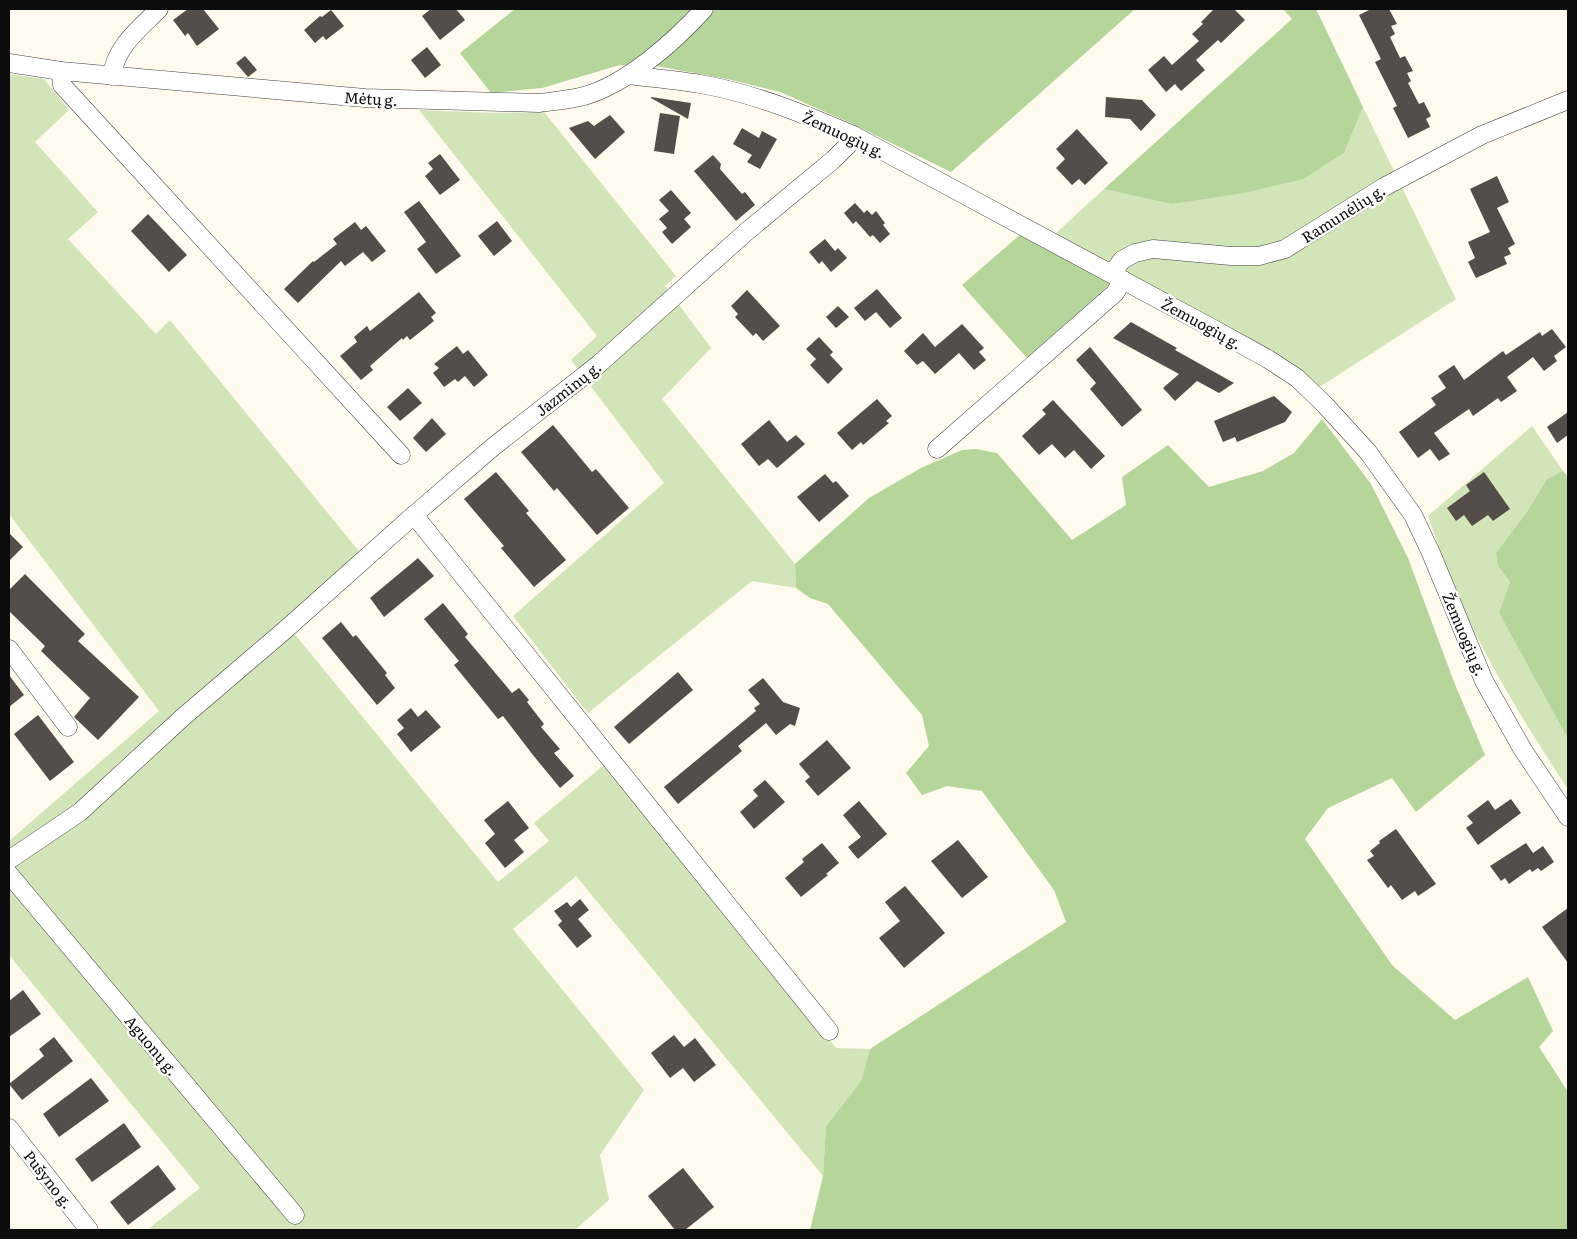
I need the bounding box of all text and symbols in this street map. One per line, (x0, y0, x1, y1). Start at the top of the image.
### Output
street label: Mėtų g. (344, 85, 398, 111)
street label: Žemuogių g. (799, 105, 889, 163)
street label: Ramunėlių g. (1297, 178, 1389, 248)
street label: Žemuogių g. (1158, 291, 1246, 355)
street label: Jazminų g. (530, 355, 606, 421)
street label: Žemuogių g. (1437, 589, 1493, 679)
street label: Aguonų g. (120, 1010, 184, 1080)
street label: Pušyno g. (19, 1145, 79, 1213)

